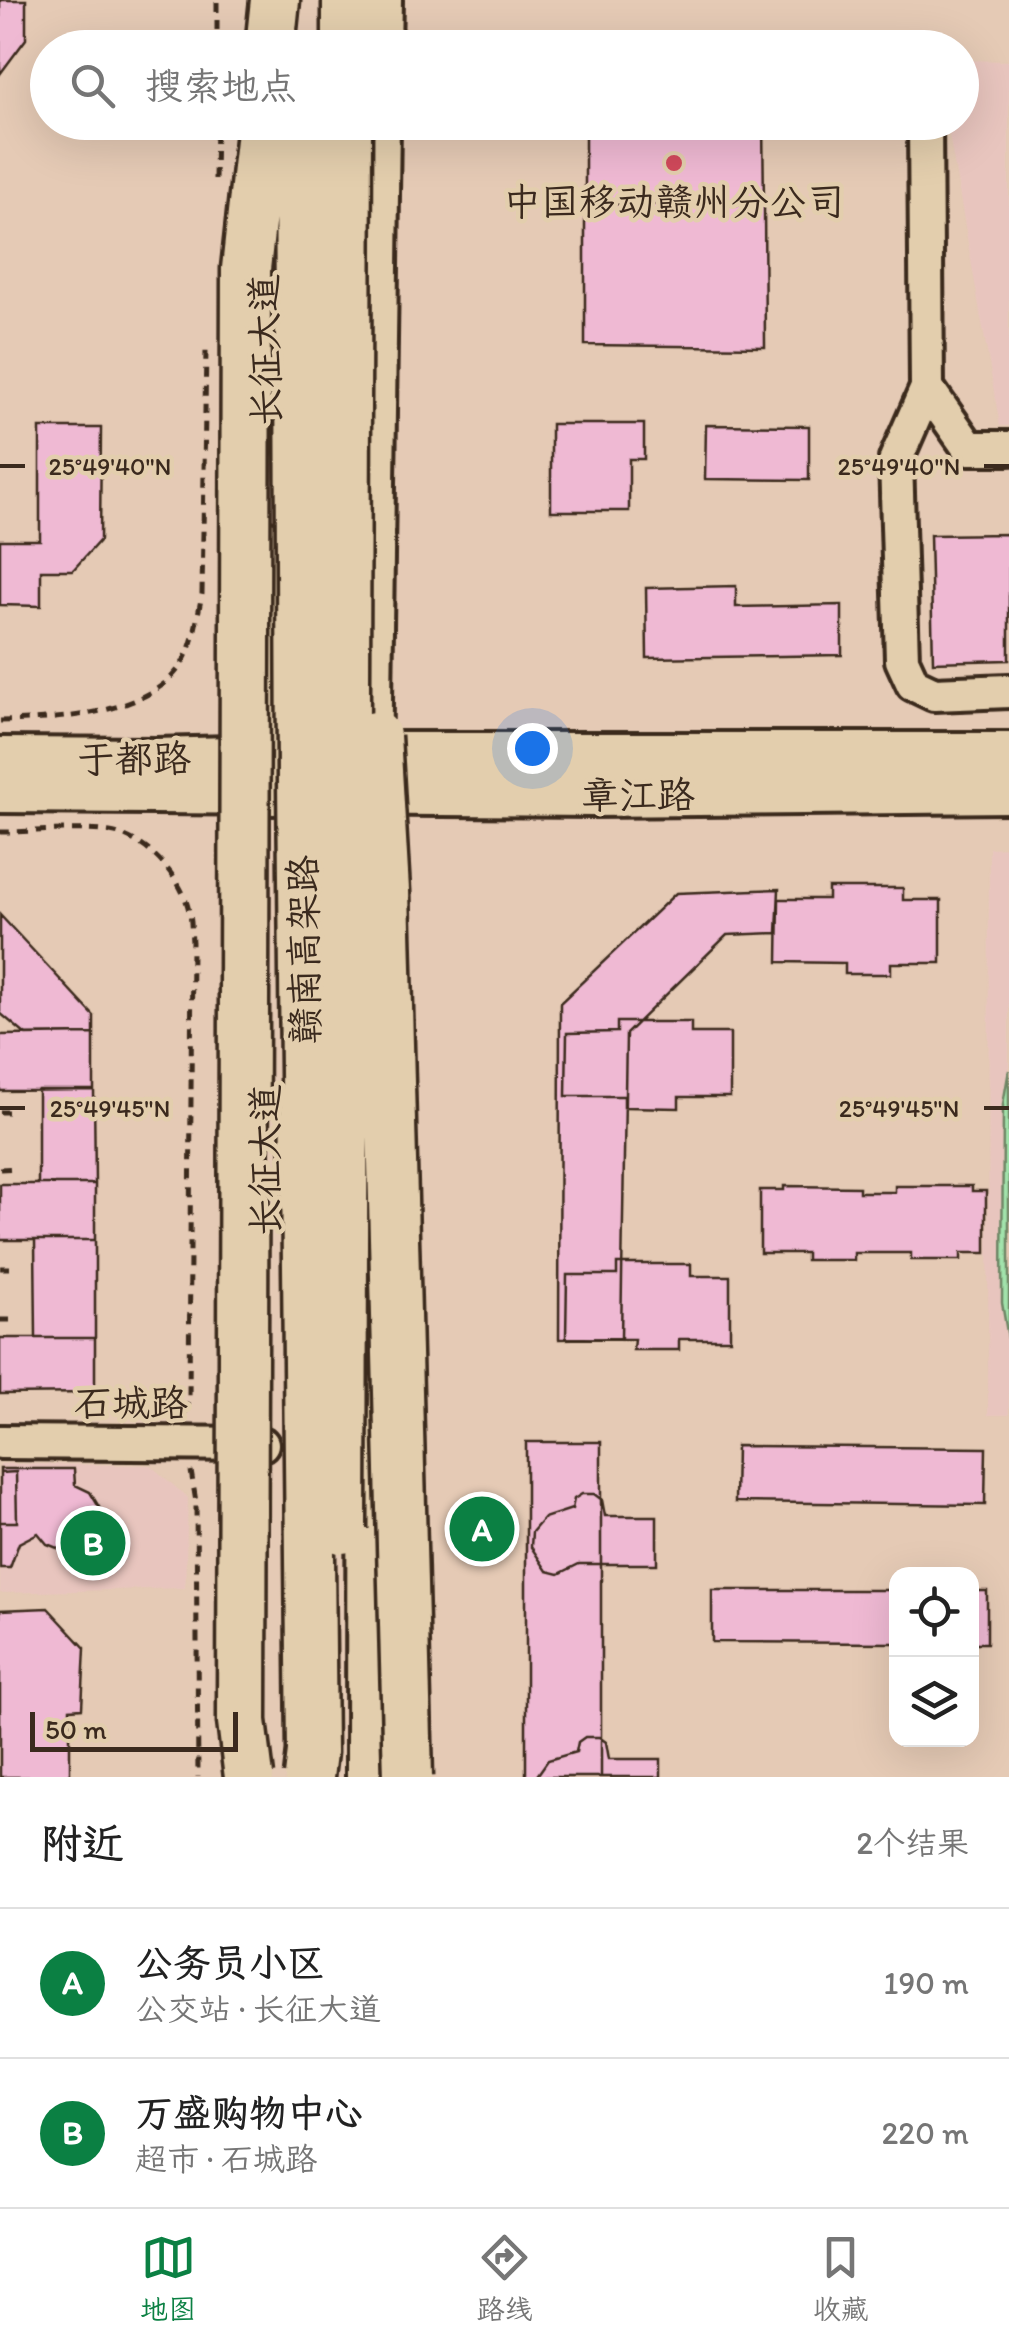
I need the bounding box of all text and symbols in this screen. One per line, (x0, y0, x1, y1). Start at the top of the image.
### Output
search box (30, 30, 979, 140)
icon: search (65, 58, 120, 113)
text: 搜索地点 (145, 63, 297, 109)
marker: 中国移动赣州分公司 (663, 152, 685, 174)
place label: 中国移动赣州分公司 (503, 179, 845, 225)
street label: 长征大道 (241, 274, 289, 426)
text: 25°49'40"N (49, 451, 171, 481)
text: 25°49'40"N (838, 451, 960, 481)
your location (507, 723, 558, 774)
street label: 于都路 (77, 735, 191, 783)
street label: 章江路 (581, 772, 695, 818)
street label: 赣南高架路 (279, 855, 329, 1045)
street label: 长征大道 (242, 1084, 288, 1236)
text: 25°49'45"N (50, 1093, 170, 1123)
text: 25°49'45"N (839, 1093, 959, 1123)
street label: 石城路 (74, 1380, 188, 1426)
pin: A (450, 1492, 514, 1566)
pin: B (61, 1506, 126, 1580)
map controls (889, 1567, 979, 1747)
button: locate (889, 1567, 979, 1657)
button: layers (889, 1657, 979, 1747)
scale bar (30, 1707, 238, 1752)
text: 50 m (45, 1712, 107, 1746)
text: 附近 (40, 1818, 124, 1869)
text: 2个结果 (856, 1824, 969, 1862)
text: 公务员小区 (135, 1940, 325, 1986)
text: A (62, 1964, 83, 2002)
text: 190 m (884, 1964, 969, 2002)
text: 公交站 · 长征大道 (135, 1990, 381, 2028)
text: 万盛购物中心 (135, 2090, 363, 2136)
text: B (62, 2114, 83, 2152)
text: 220 m (882, 2114, 969, 2152)
text: 超市 · 石城路 (135, 2140, 317, 2178)
tab: 地图 (140, 2230, 196, 2327)
tab: 路线 (476, 2230, 533, 2327)
tab: 收藏 (813, 2230, 869, 2327)

